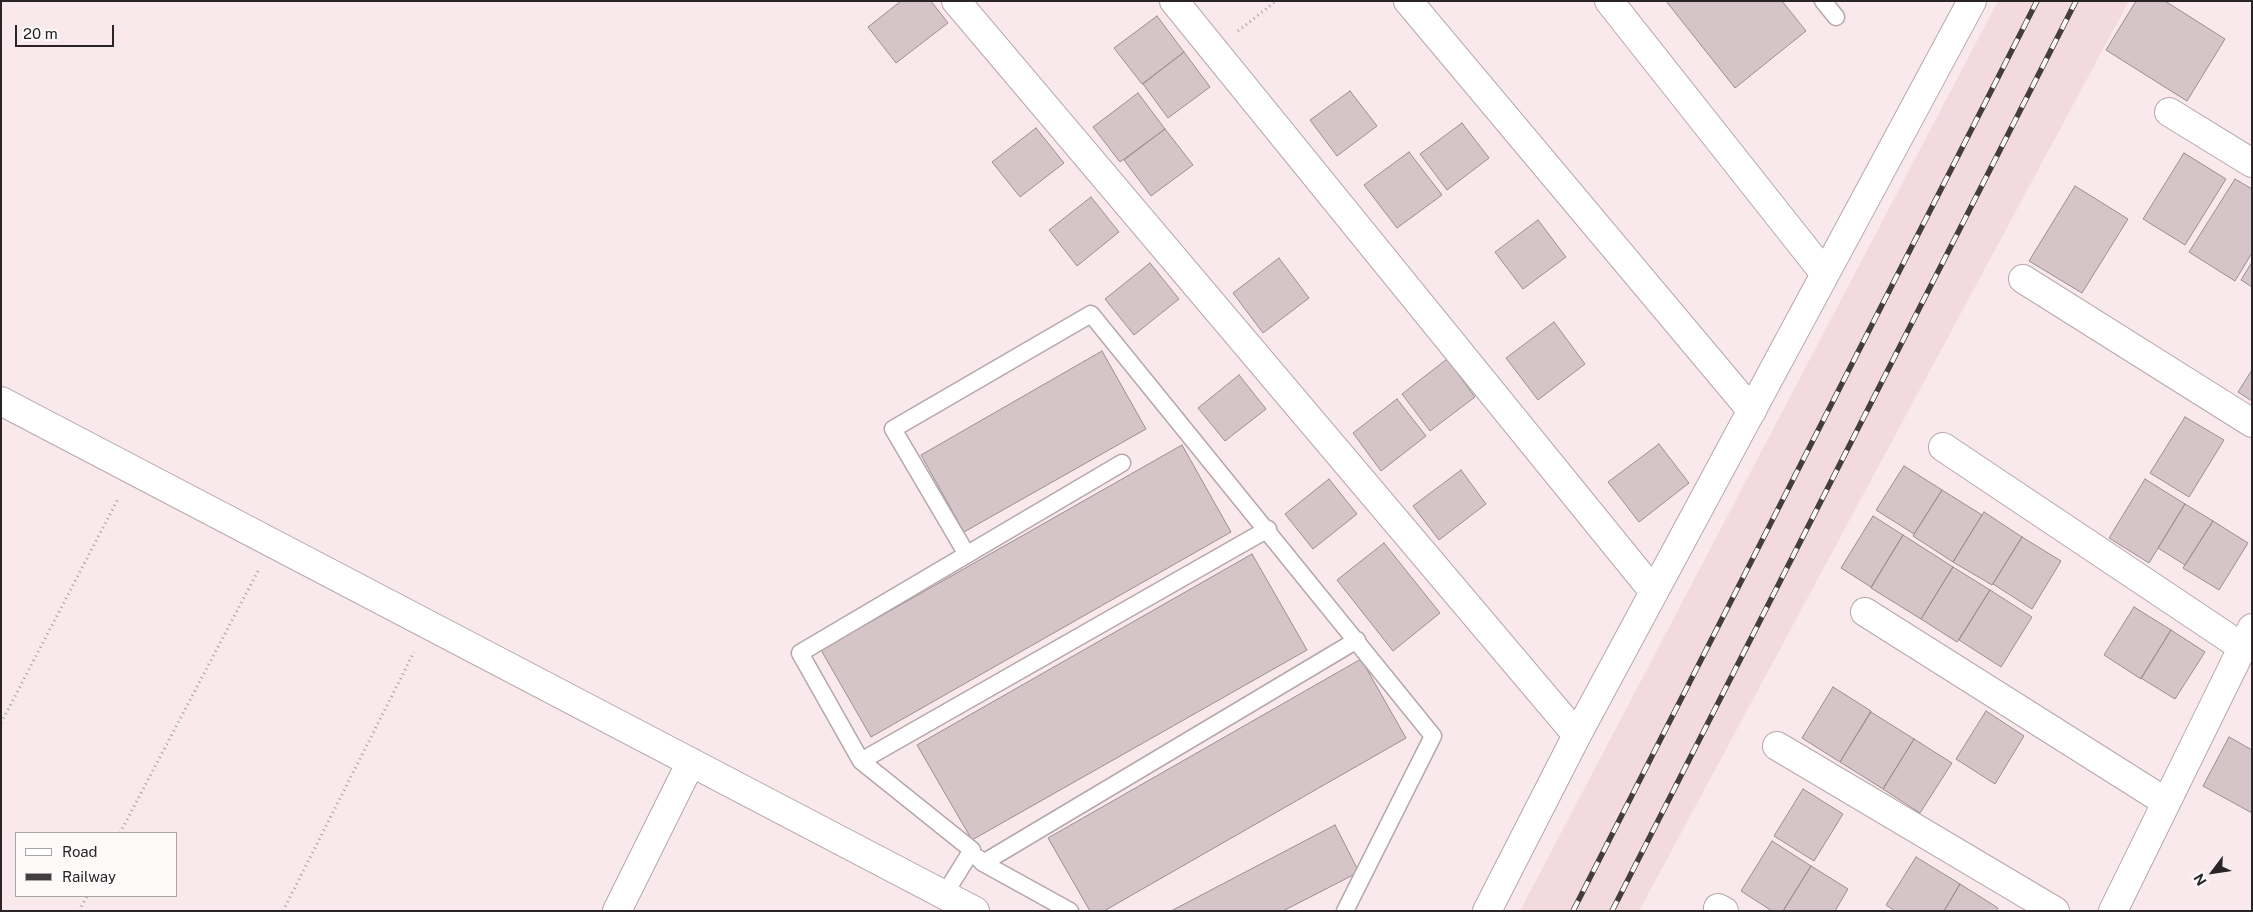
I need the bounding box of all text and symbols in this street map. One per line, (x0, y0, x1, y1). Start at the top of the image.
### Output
scale bar (18, 15, 116, 47)
text: 20 m (23, 25, 58, 42)
legend (15, 832, 178, 897)
text: Road (62, 843, 98, 860)
north arrow (2188, 847, 2238, 897)
text: Railway (62, 868, 116, 885)
text: N (2190, 871, 2210, 889)

